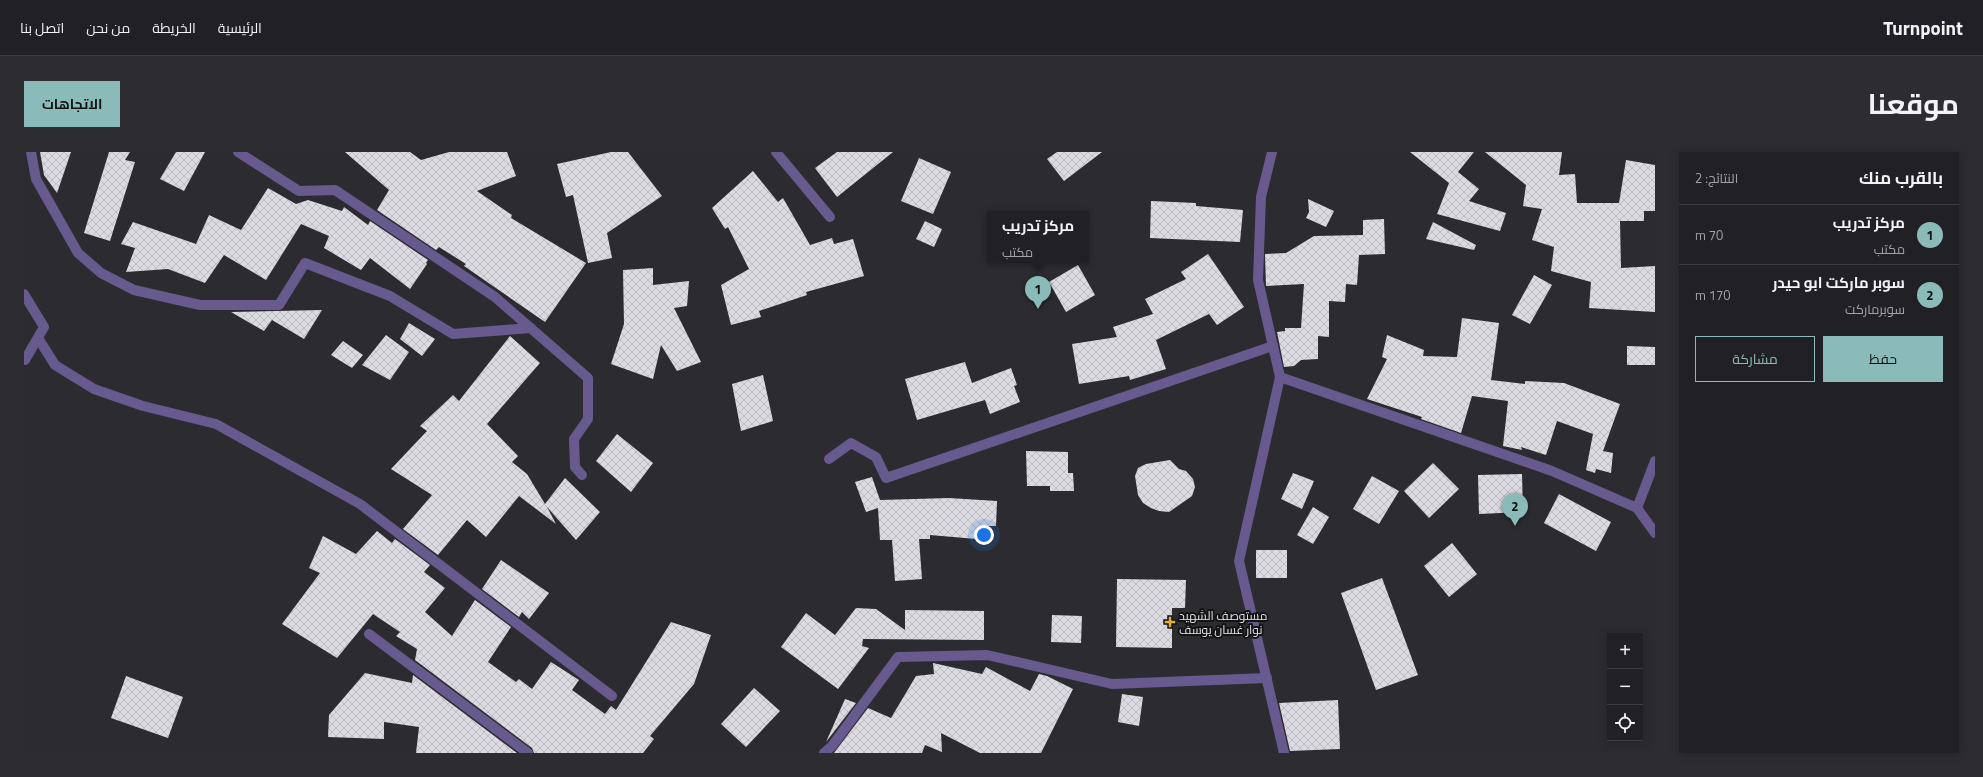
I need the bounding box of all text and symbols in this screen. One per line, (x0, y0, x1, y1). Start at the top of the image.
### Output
text: Turnpoint (1883, 13, 1963, 42)
text: اتصل بنا (20, 17, 64, 38)
text: من نحن (86, 17, 130, 38)
text: الخريطة (152, 17, 196, 38)
text: الرئيسية (218, 17, 262, 38)
button: الاتجاهات (24, 81, 120, 127)
text: موقعنا (1868, 82, 1959, 125)
text: بالقرب منك (1859, 165, 1943, 191)
text: النتائج: 2 (1695, 168, 1738, 188)
popup (987, 211, 1089, 263)
text: مركز تدريب (1833, 211, 1905, 234)
text: مركز تدريب (1002, 214, 1074, 237)
text: 70 m (1695, 225, 1723, 245)
text: 1 (1926, 225, 1934, 245)
text: مكتب (1874, 239, 1905, 259)
text: مكتب (1002, 242, 1033, 262)
text: سوبر ماركت ابو حيدر (1772, 271, 1905, 294)
pin: 1 (1025, 276, 1051, 309)
text: 170 m (1695, 285, 1731, 305)
text: 2 (1926, 285, 1934, 305)
text: سوبرماركت (1845, 299, 1905, 319)
button: مشاركة (1695, 336, 1815, 382)
button: حفظ (1823, 336, 1943, 382)
pin: 2 (1502, 493, 1528, 526)
your location (974, 525, 994, 545)
place label: مستوصف الشهيد نوار غسان يوسف (1179, 606, 1267, 639)
marker: مستوصف الشهيد نوار غسان يوسف (1164, 616, 1176, 628)
map controls (1607, 633, 1643, 741)
button: + (1607, 633, 1643, 669)
button: − (1607, 669, 1643, 705)
button: locate (1607, 705, 1643, 741)

